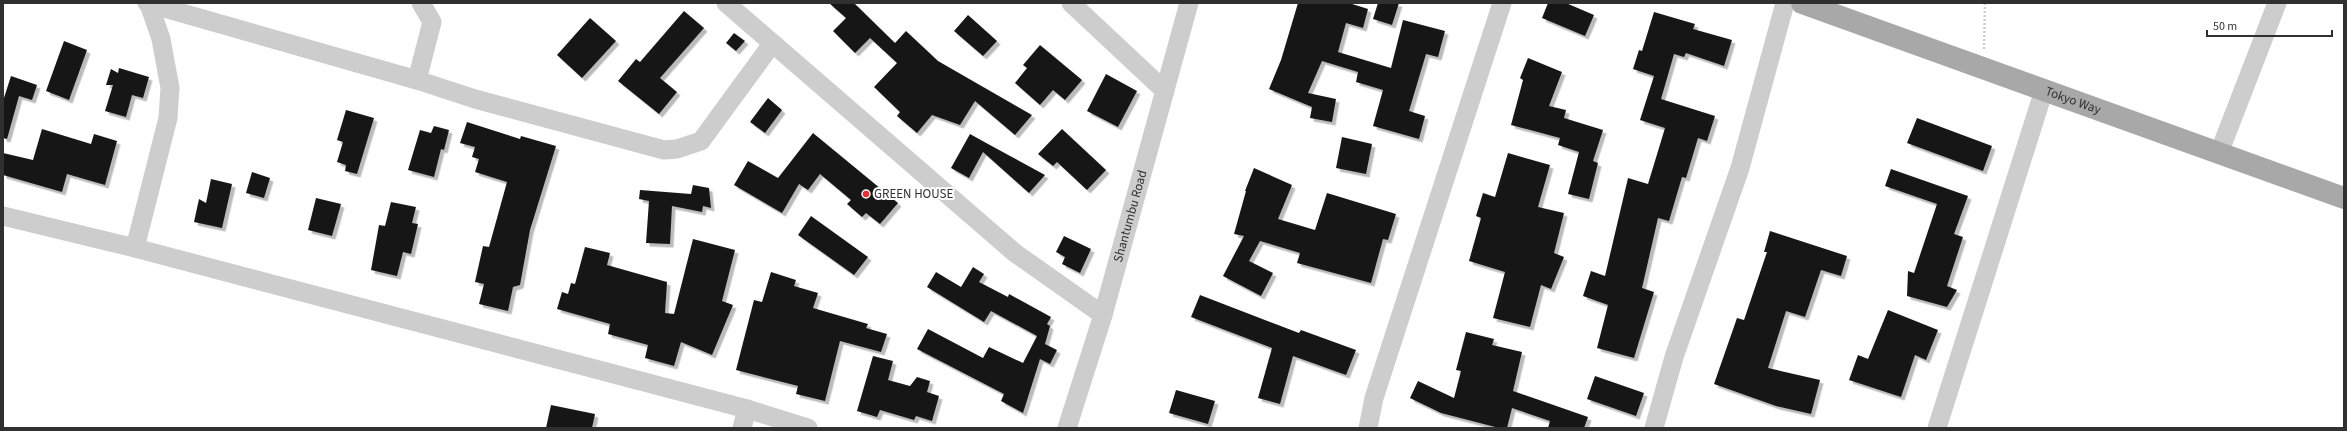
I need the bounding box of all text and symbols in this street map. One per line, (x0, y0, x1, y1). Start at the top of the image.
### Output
scale bar (2207, 12, 2332, 38)
text: 50 m (2213, 18, 2237, 35)
street label: Tokyo Way (2043, 82, 2103, 119)
street label: Shantumbu Road (1109, 168, 1151, 264)
place label: GREEN HOUSE (874, 185, 953, 203)
marker: GREEN HOUSE (861, 189, 871, 199)

